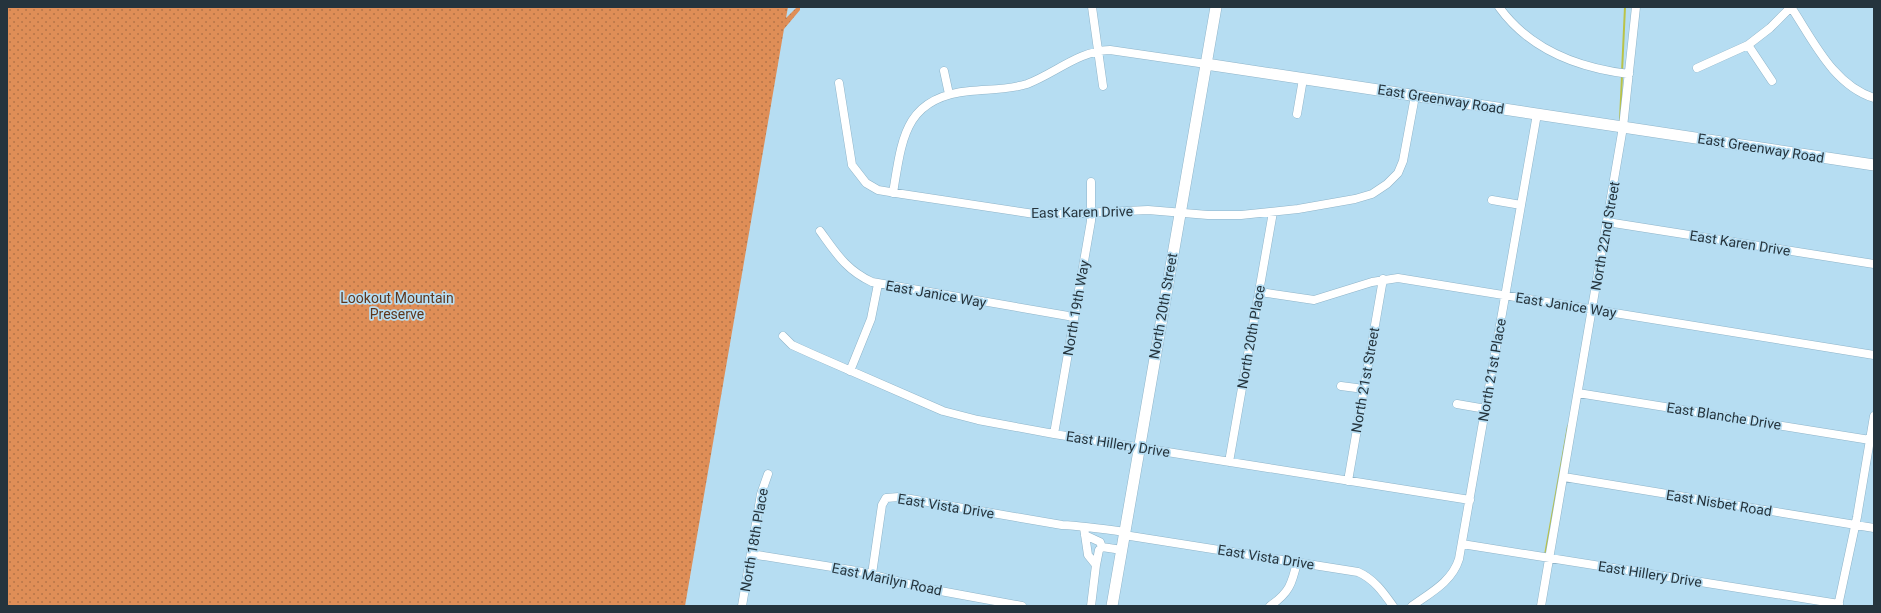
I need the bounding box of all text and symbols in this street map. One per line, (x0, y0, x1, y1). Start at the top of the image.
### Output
street label: East Greenway Road (1377, 81, 1505, 117)
street label: East Greenway Road (1697, 130, 1825, 166)
street label: North 22nd Street (1588, 180, 1623, 292)
street label: East Karen Drive (1031, 203, 1133, 221)
street label: East Karen Drive (1688, 227, 1792, 259)
street label: North 20th Street (1146, 251, 1180, 360)
street label: North 19th Way (1060, 259, 1092, 357)
street label: East Janice Way (884, 277, 988, 311)
street label: North 20th Place (1234, 284, 1268, 390)
street label: East Janice Way (1514, 289, 1618, 321)
park label: Lookout Mountain Preserve (340, 290, 454, 322)
street label: North 21st Place (1475, 317, 1509, 423)
street label: North 21st Street (1348, 326, 1382, 434)
street label: East Blanche Drive (1666, 399, 1782, 433)
street label: East Hillery Drive (1065, 428, 1171, 460)
street label: North 18th Place (737, 487, 771, 593)
street label: East Nisbet Road (1665, 487, 1773, 519)
street label: East Vista Drive (897, 490, 995, 522)
street label: East Vista Drive (1217, 541, 1315, 573)
street label: East Hillery Drive (1597, 558, 1703, 590)
street label: East Marilyn Road (830, 560, 944, 598)

